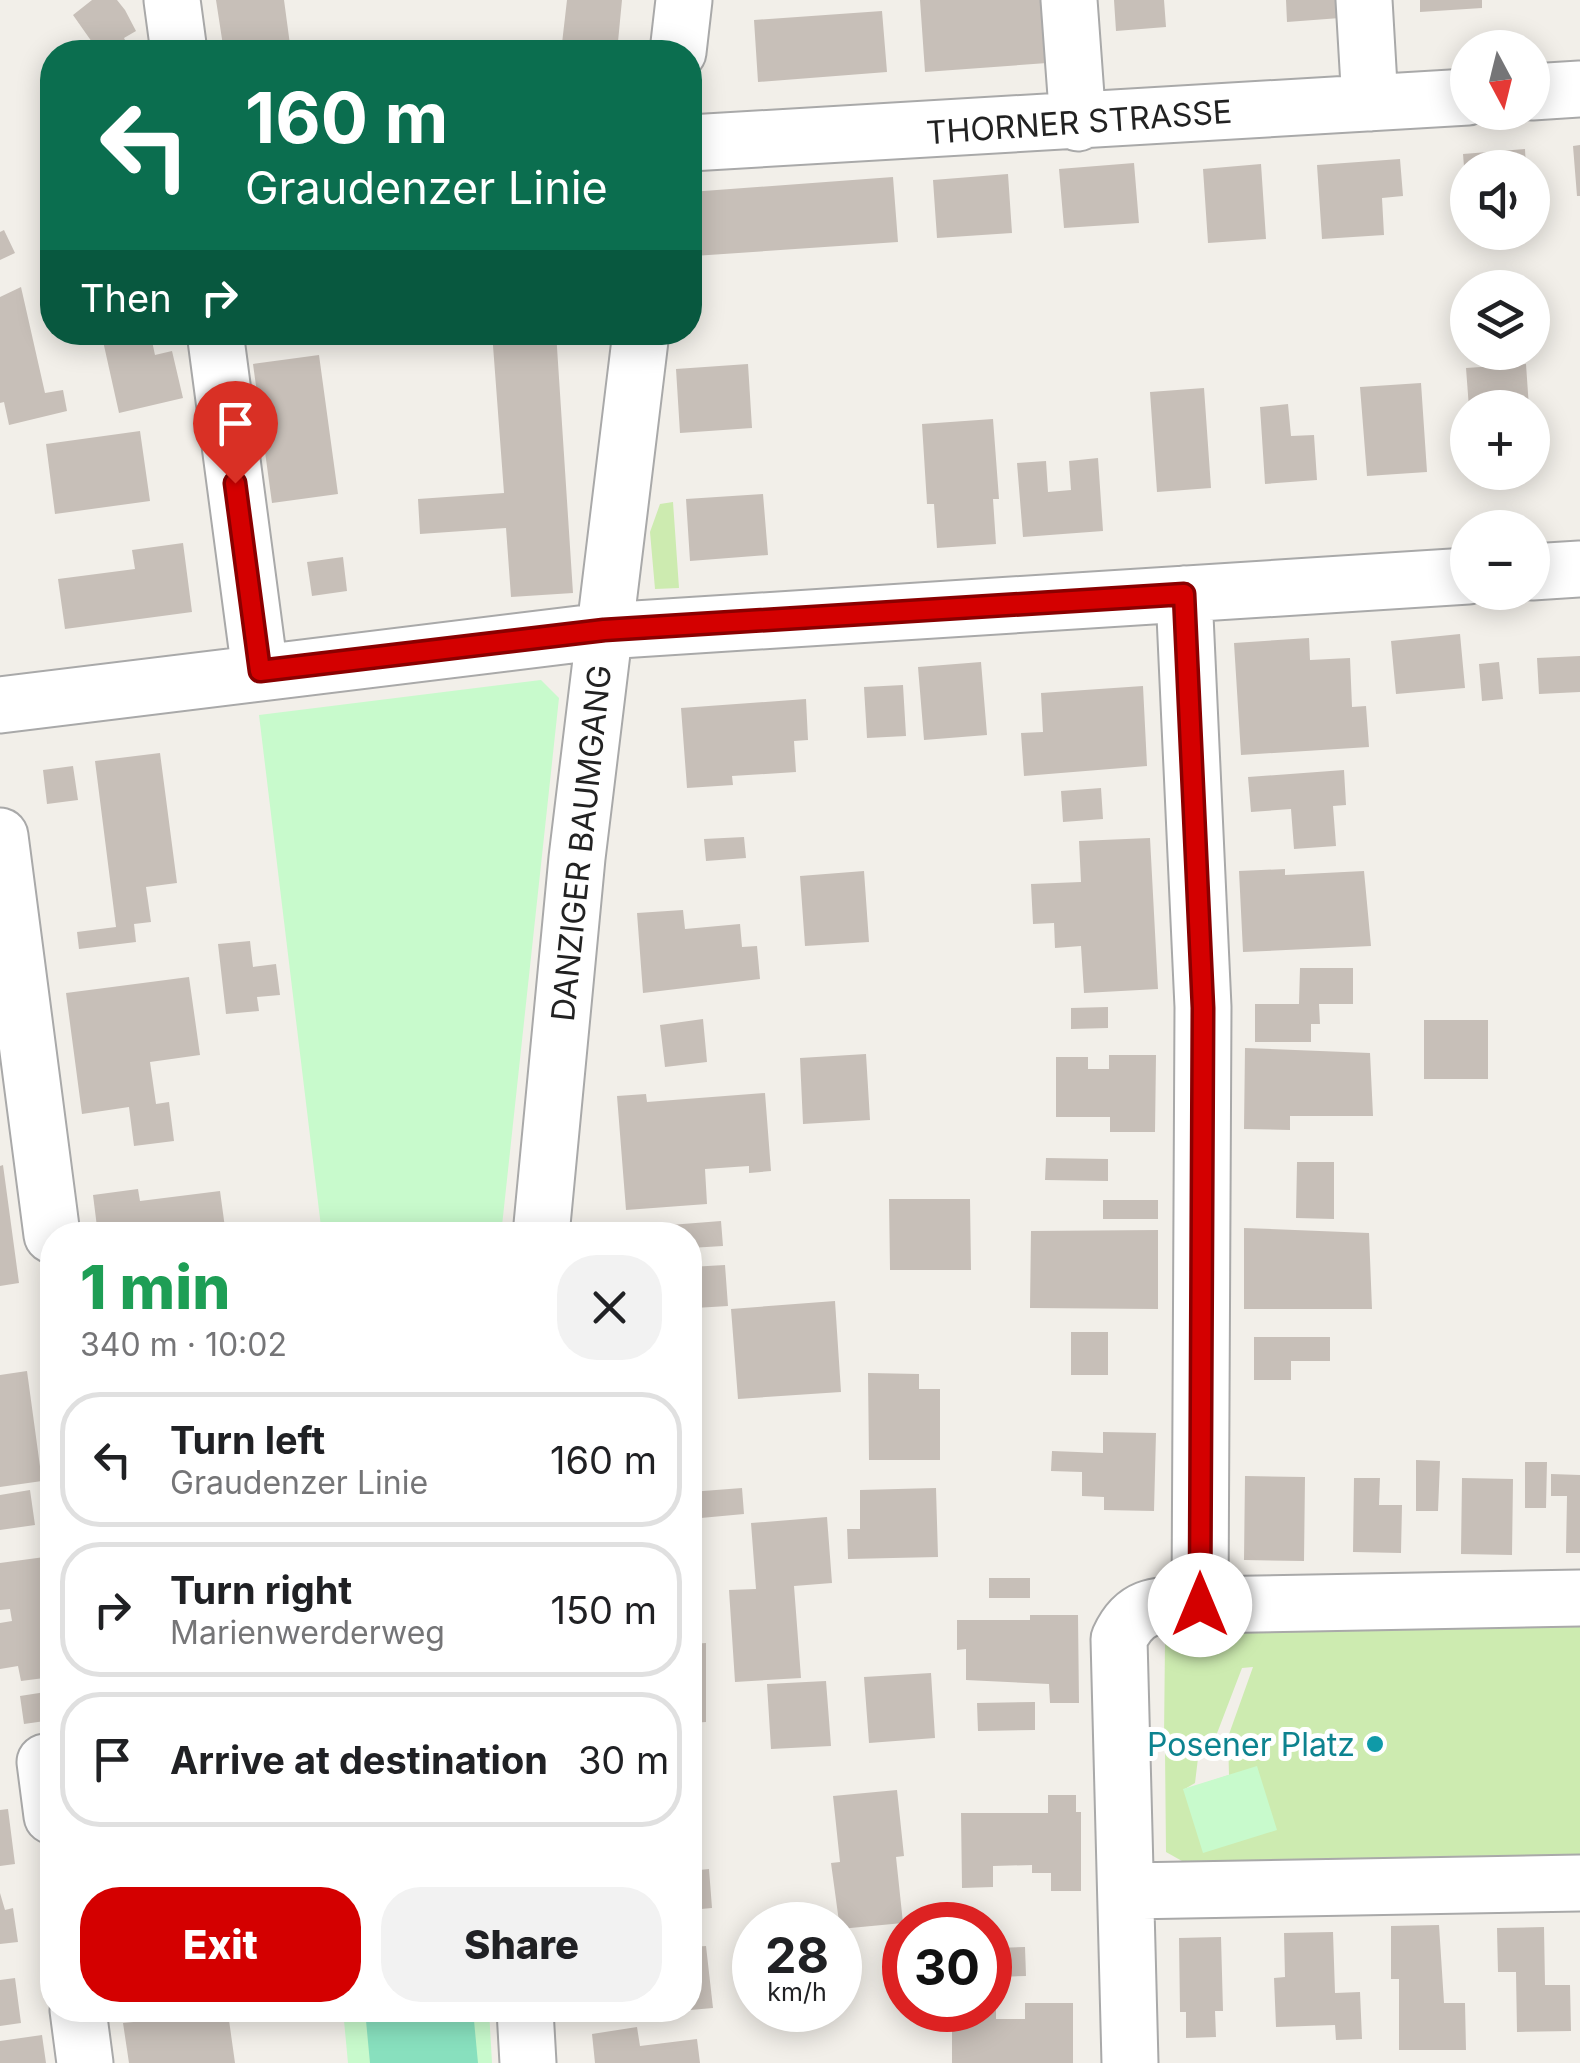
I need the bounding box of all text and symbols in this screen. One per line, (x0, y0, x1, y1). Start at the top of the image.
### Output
north arrow (1450, 30, 1550, 130)
map controls (1450, 30, 1550, 610)
text: 160 m (245, 75, 448, 160)
icon: left (80, 80, 210, 210)
street label: THORNER STRASSE (925, 92, 1233, 152)
button: sound (1450, 150, 1550, 250)
text: Graudenzer Linie (245, 160, 608, 215)
icon: right (192, 270, 247, 325)
button: layers (1450, 270, 1550, 370)
text: Then (80, 275, 172, 321)
pin (193, 381, 278, 484)
button: + (1450, 390, 1550, 490)
icon: arrive (208, 396, 263, 451)
button: − (1450, 510, 1550, 610)
street label: DANZIGER BAUMGANG (543, 663, 619, 1023)
text: 1 min (80, 1251, 230, 1323)
button: close (557, 1255, 662, 1360)
text: 340 m · 10:02 (80, 1325, 287, 1364)
text: Turn left (170, 1417, 325, 1463)
icon: left (85, 1432, 140, 1487)
text: 160 m (550, 1437, 657, 1483)
text: Graudenzer Linie (170, 1463, 428, 1502)
position arrow (1148, 1553, 1252, 1657)
text: Turn right (170, 1567, 352, 1613)
icon: right (85, 1582, 140, 1637)
text: 150 m (550, 1587, 657, 1633)
text: Marienwerderweg (170, 1613, 445, 1652)
place label: Posener Platz (1147, 1725, 1355, 1764)
icon: arrive (85, 1732, 140, 1787)
marker: Posener Platz (1364, 1733, 1386, 1755)
text: Arrive at destination (170, 1737, 548, 1783)
text: 30 m (578, 1737, 669, 1783)
button: Exit (80, 1887, 361, 2002)
button: Share (381, 1887, 662, 2002)
speed limit sign: 30 (882, 1902, 1012, 2032)
text: 28 (765, 1925, 829, 1985)
text: km/h (767, 1977, 827, 2007)

